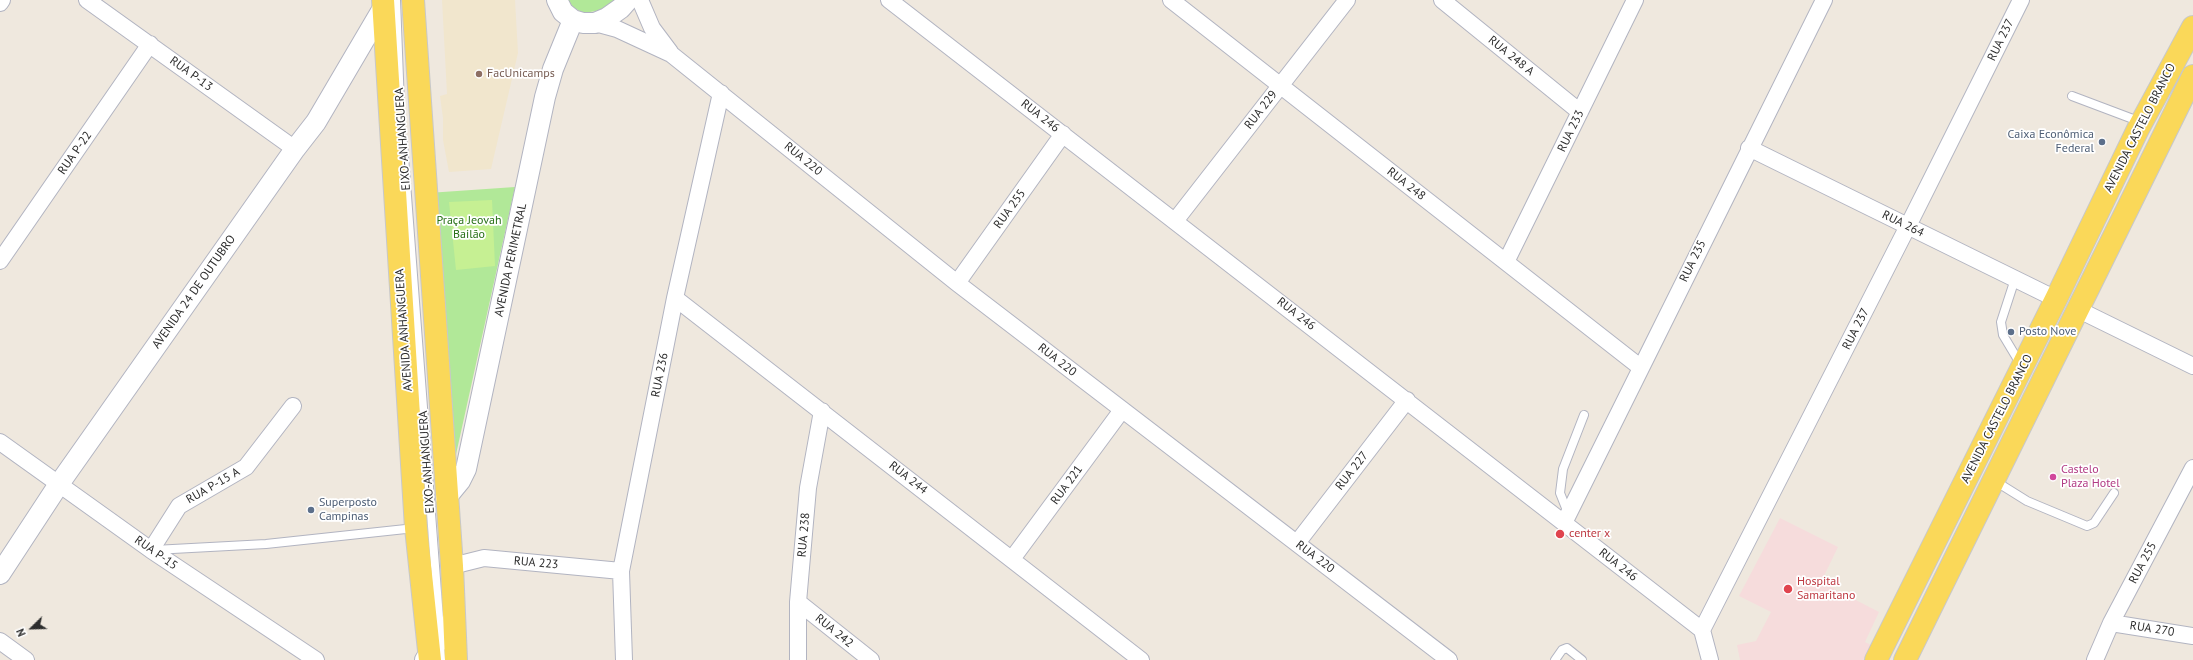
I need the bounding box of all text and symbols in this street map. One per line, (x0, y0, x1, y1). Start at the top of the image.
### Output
street label: RUA 237 (1985, 17, 2017, 63)
street label: RUA 248 A (1485, 33, 1537, 79)
street label: RUA P-13 (167, 54, 215, 94)
street label: AVENIDA CASTELO BRANCO (2101, 61, 2179, 195)
place label: FacUnicamps (487, 67, 555, 81)
marker: FacUnicamps (474, 69, 484, 79)
street label: EIXO-ANHANGUERA (392, 87, 414, 191)
street label: RUA 229 (1242, 88, 1280, 132)
street label: RUA 246 (1018, 97, 1062, 135)
street label: RUA 233 (1555, 108, 1587, 154)
place label: Caixa Econômica Federal (2008, 128, 2094, 156)
street label: RUA P-22 (55, 129, 95, 177)
marker: Caixa Econômica Federal (2097, 137, 2107, 147)
street label: RUA 220 (781, 139, 825, 179)
street label: RUA 248 (1384, 165, 1428, 203)
street label: RUA 255 (991, 187, 1029, 231)
street label: AVENIDA PERIMETRAL (492, 202, 530, 318)
street label: RUA 264 (1880, 208, 1926, 240)
park label: Praça Jeovah Bailão (437, 214, 501, 242)
street label: AVENIDA 24 DE OUTUBRO (149, 233, 239, 351)
street label: RUA 235 (1677, 238, 1709, 284)
street label: AVENIDA ANHANGUERA (393, 268, 415, 392)
street label: RUA 246 (1274, 295, 1318, 333)
street label: RUA 237 (1839, 306, 1873, 352)
place label: Posto Nove (2019, 325, 2076, 339)
marker: Posto Nove (2006, 327, 2016, 337)
street label: RUA 220 (1035, 341, 1079, 379)
street label: RUA 236 (649, 352, 671, 398)
street label: AVENIDA CASTELO BRANCO (1958, 352, 2036, 486)
street label: EIXO-ANHANGUERA (416, 410, 438, 514)
street label: RUA 227 (1333, 449, 1371, 493)
street label: RUA 244 (886, 459, 930, 497)
street label: RUA 221 (1048, 463, 1086, 507)
place label: Castelo Plaza Hotel (2061, 463, 2120, 491)
street label: RUA P-15 A (184, 465, 242, 507)
marker: Castelo Plaza Hotel (2048, 472, 2058, 482)
place label: Superposto Campinas (319, 496, 377, 524)
marker: Superposto Campinas (306, 505, 316, 515)
street label: RUA 238 (795, 512, 813, 558)
place label: center x (1569, 527, 1610, 541)
marker: center x (1554, 528, 1566, 540)
street label: RUA P-15 (132, 533, 180, 573)
street label: RUA 220 (1293, 538, 1337, 576)
street label: RUA 255 (2126, 540, 2160, 586)
street label: RUA 246 (1596, 546, 1640, 584)
street label: RUA 223 (513, 554, 559, 572)
place label: Hospital Samaritano (1797, 575, 1855, 603)
marker: Hospital Samaritano (1782, 583, 1794, 595)
north arrow (12, 608, 52, 648)
street label: RUA 242 (812, 611, 856, 651)
street label: RUA 270 (2129, 618, 2175, 640)
text: N (13, 627, 29, 639)

